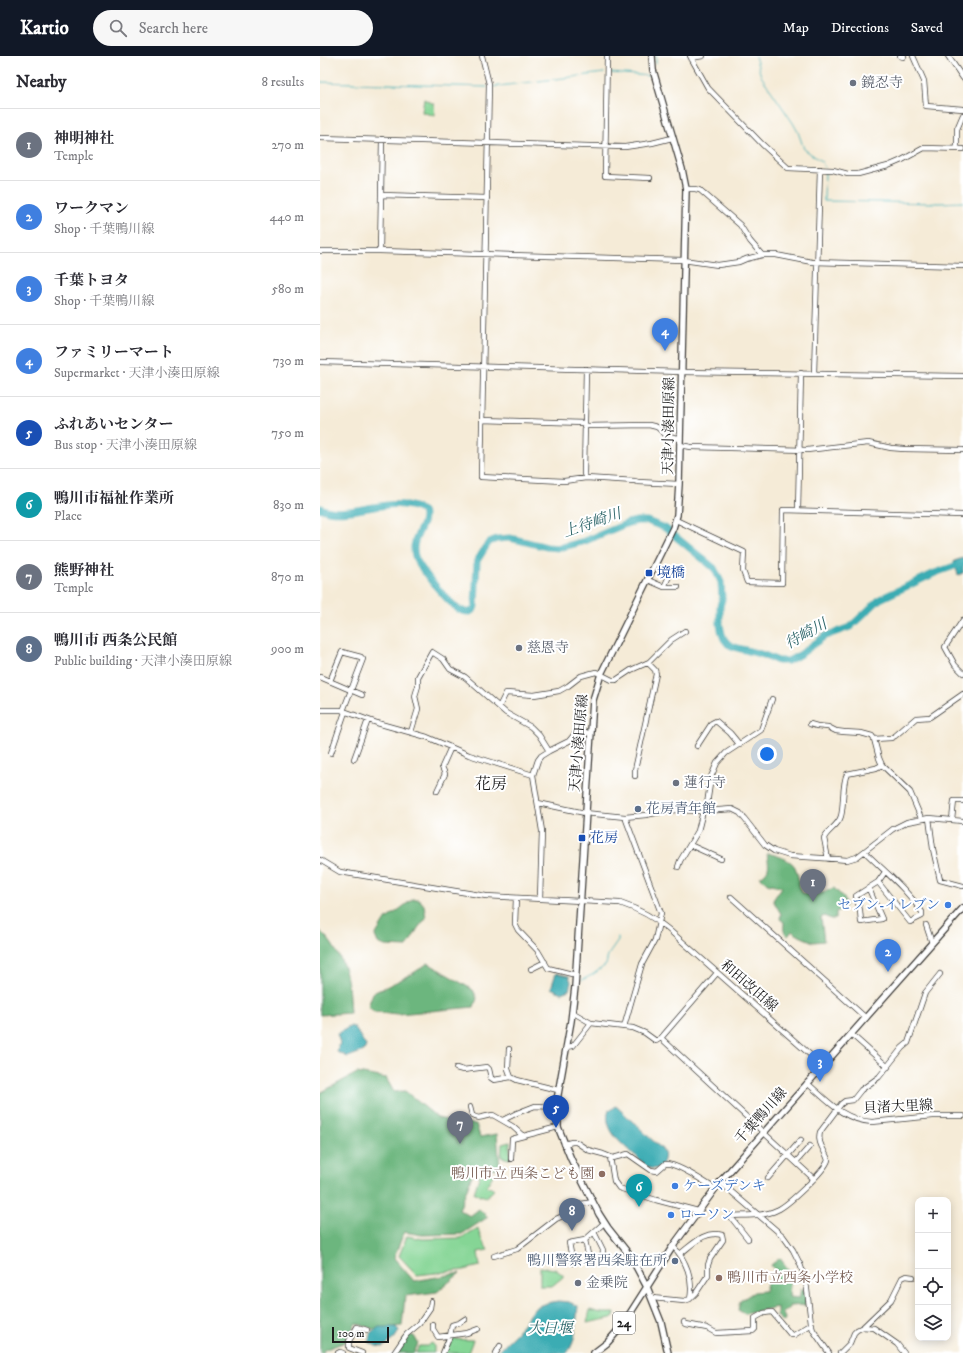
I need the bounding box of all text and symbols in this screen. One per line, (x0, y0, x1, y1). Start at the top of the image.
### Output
search box (93, 10, 373, 46)
text: Kartio (20, 17, 69, 40)
icon: search (107, 17, 129, 39)
text: Search here (139, 19, 208, 38)
text: Map (783, 19, 809, 37)
text: Directions (831, 19, 889, 37)
text: Saved (911, 19, 943, 37)
text: Nearby (16, 71, 66, 93)
text: 8 results (262, 74, 304, 90)
place label: 鏡忍寺 (861, 74, 903, 92)
marker: 鏡忍寺 (848, 78, 858, 88)
text: 神明神社 (54, 129, 114, 148)
text: 1 (27, 137, 31, 153)
text: 270 m (272, 137, 304, 153)
text: Temple (54, 148, 93, 164)
text: ワークマン (54, 199, 129, 218)
text: 2 (26, 209, 32, 225)
text: 440 m (269, 209, 304, 225)
text: Shop · 千葉鴨川線 (54, 221, 154, 237)
text: 千葉トヨタ (54, 271, 129, 290)
text: 3 (27, 281, 31, 297)
text: 580 m (272, 281, 304, 297)
text: Shop · 千葉鴨川線 (54, 293, 154, 309)
pin: 4 (652, 318, 678, 351)
text: ファミリーマート (54, 343, 174, 362)
text: 4 (25, 353, 33, 369)
text: 730 m (273, 353, 304, 369)
text: Supermarket · 天津小湊田原線 (54, 365, 219, 381)
street label: 天津小湊田原線 (659, 377, 679, 475)
text: ふれあいセンター (54, 415, 173, 434)
text: 5 (26, 425, 32, 441)
text: 750 m (271, 425, 304, 441)
text: Bus stop · 天津小湊田原線 (54, 437, 197, 453)
text: 鴨川市福祉作業所 (54, 489, 174, 508)
text: 6 (26, 497, 32, 513)
text: 830 m (273, 497, 304, 513)
water label: 上待崎川 (561, 504, 625, 542)
text: Place (54, 508, 82, 524)
text: 熊野神社 (54, 561, 114, 580)
place label: 境橋 (657, 564, 685, 582)
marker: 境橋 (644, 568, 654, 578)
text: 7 (26, 569, 32, 585)
text: 870 m (271, 569, 304, 585)
text: Temple (54, 580, 93, 596)
water label: 待崎川 (782, 614, 832, 653)
text: 鴨川市 西条公民館 (54, 631, 177, 650)
place label: 慈恩寺 (527, 639, 569, 657)
text: 8 (26, 641, 32, 657)
text: 900 m (271, 641, 304, 657)
marker: 慈恩寺 (514, 643, 524, 653)
text: Public building · 天津小湊田原線 (54, 653, 232, 669)
street label: 天津小湊田原線 (566, 693, 592, 793)
your location (757, 744, 777, 764)
district label: 花房 (475, 774, 507, 794)
place label: 蓮行寺 (684, 774, 726, 792)
marker: 蓮行寺 (671, 778, 681, 788)
place label: 花房青年館 (646, 800, 716, 818)
marker: 花房青年館 (633, 804, 643, 814)
place label: 花房 (590, 829, 618, 847)
marker: 花房 (577, 833, 587, 843)
pin: 1 (800, 869, 826, 902)
place label: セブン-イレブン (837, 896, 940, 914)
marker: セブン-イレブン (943, 900, 953, 910)
pin: 2 (875, 939, 901, 972)
street label: 和田改田線 (717, 956, 781, 1016)
pin: 3 (807, 1049, 833, 1082)
street label: 千葉鴨川線 (731, 1084, 791, 1148)
pin: 5 (543, 1095, 569, 1128)
street label: 貝渚大里線 (863, 1096, 933, 1118)
pin: 7 (447, 1111, 473, 1144)
place label: 鴨川市立 西条こども園 (451, 1165, 594, 1183)
marker: 鴨川市立 西条こども園 (597, 1169, 607, 1179)
pin: 6 (626, 1174, 652, 1207)
place label: ケーズデンキ (683, 1177, 766, 1195)
marker: ケーズデンキ (670, 1181, 680, 1191)
map controls (915, 1197, 951, 1341)
button: + (915, 1197, 951, 1233)
pin: 8 (559, 1198, 585, 1231)
place label: ローソン (679, 1206, 734, 1224)
marker: ローソン (666, 1210, 676, 1220)
button: − (915, 1233, 951, 1269)
place label: 鴨川警察署西条駐在所 (527, 1252, 667, 1270)
marker: 鴨川警察署西条駐在所 (670, 1256, 680, 1266)
place label: 鴨川市立西条小学校 (727, 1269, 853, 1287)
button: locate (915, 1269, 951, 1305)
marker: 鴨川市立西条小学校 (714, 1273, 724, 1283)
place label: 金乗院 (586, 1274, 628, 1292)
marker: 金乗院 (573, 1278, 583, 1288)
button: layers (915, 1305, 951, 1341)
road number: 24 (613, 1312, 635, 1334)
water label: 大日堰 (527, 1319, 575, 1338)
scale bar (332, 1325, 389, 1344)
text: 100 m (338, 1327, 364, 1341)

